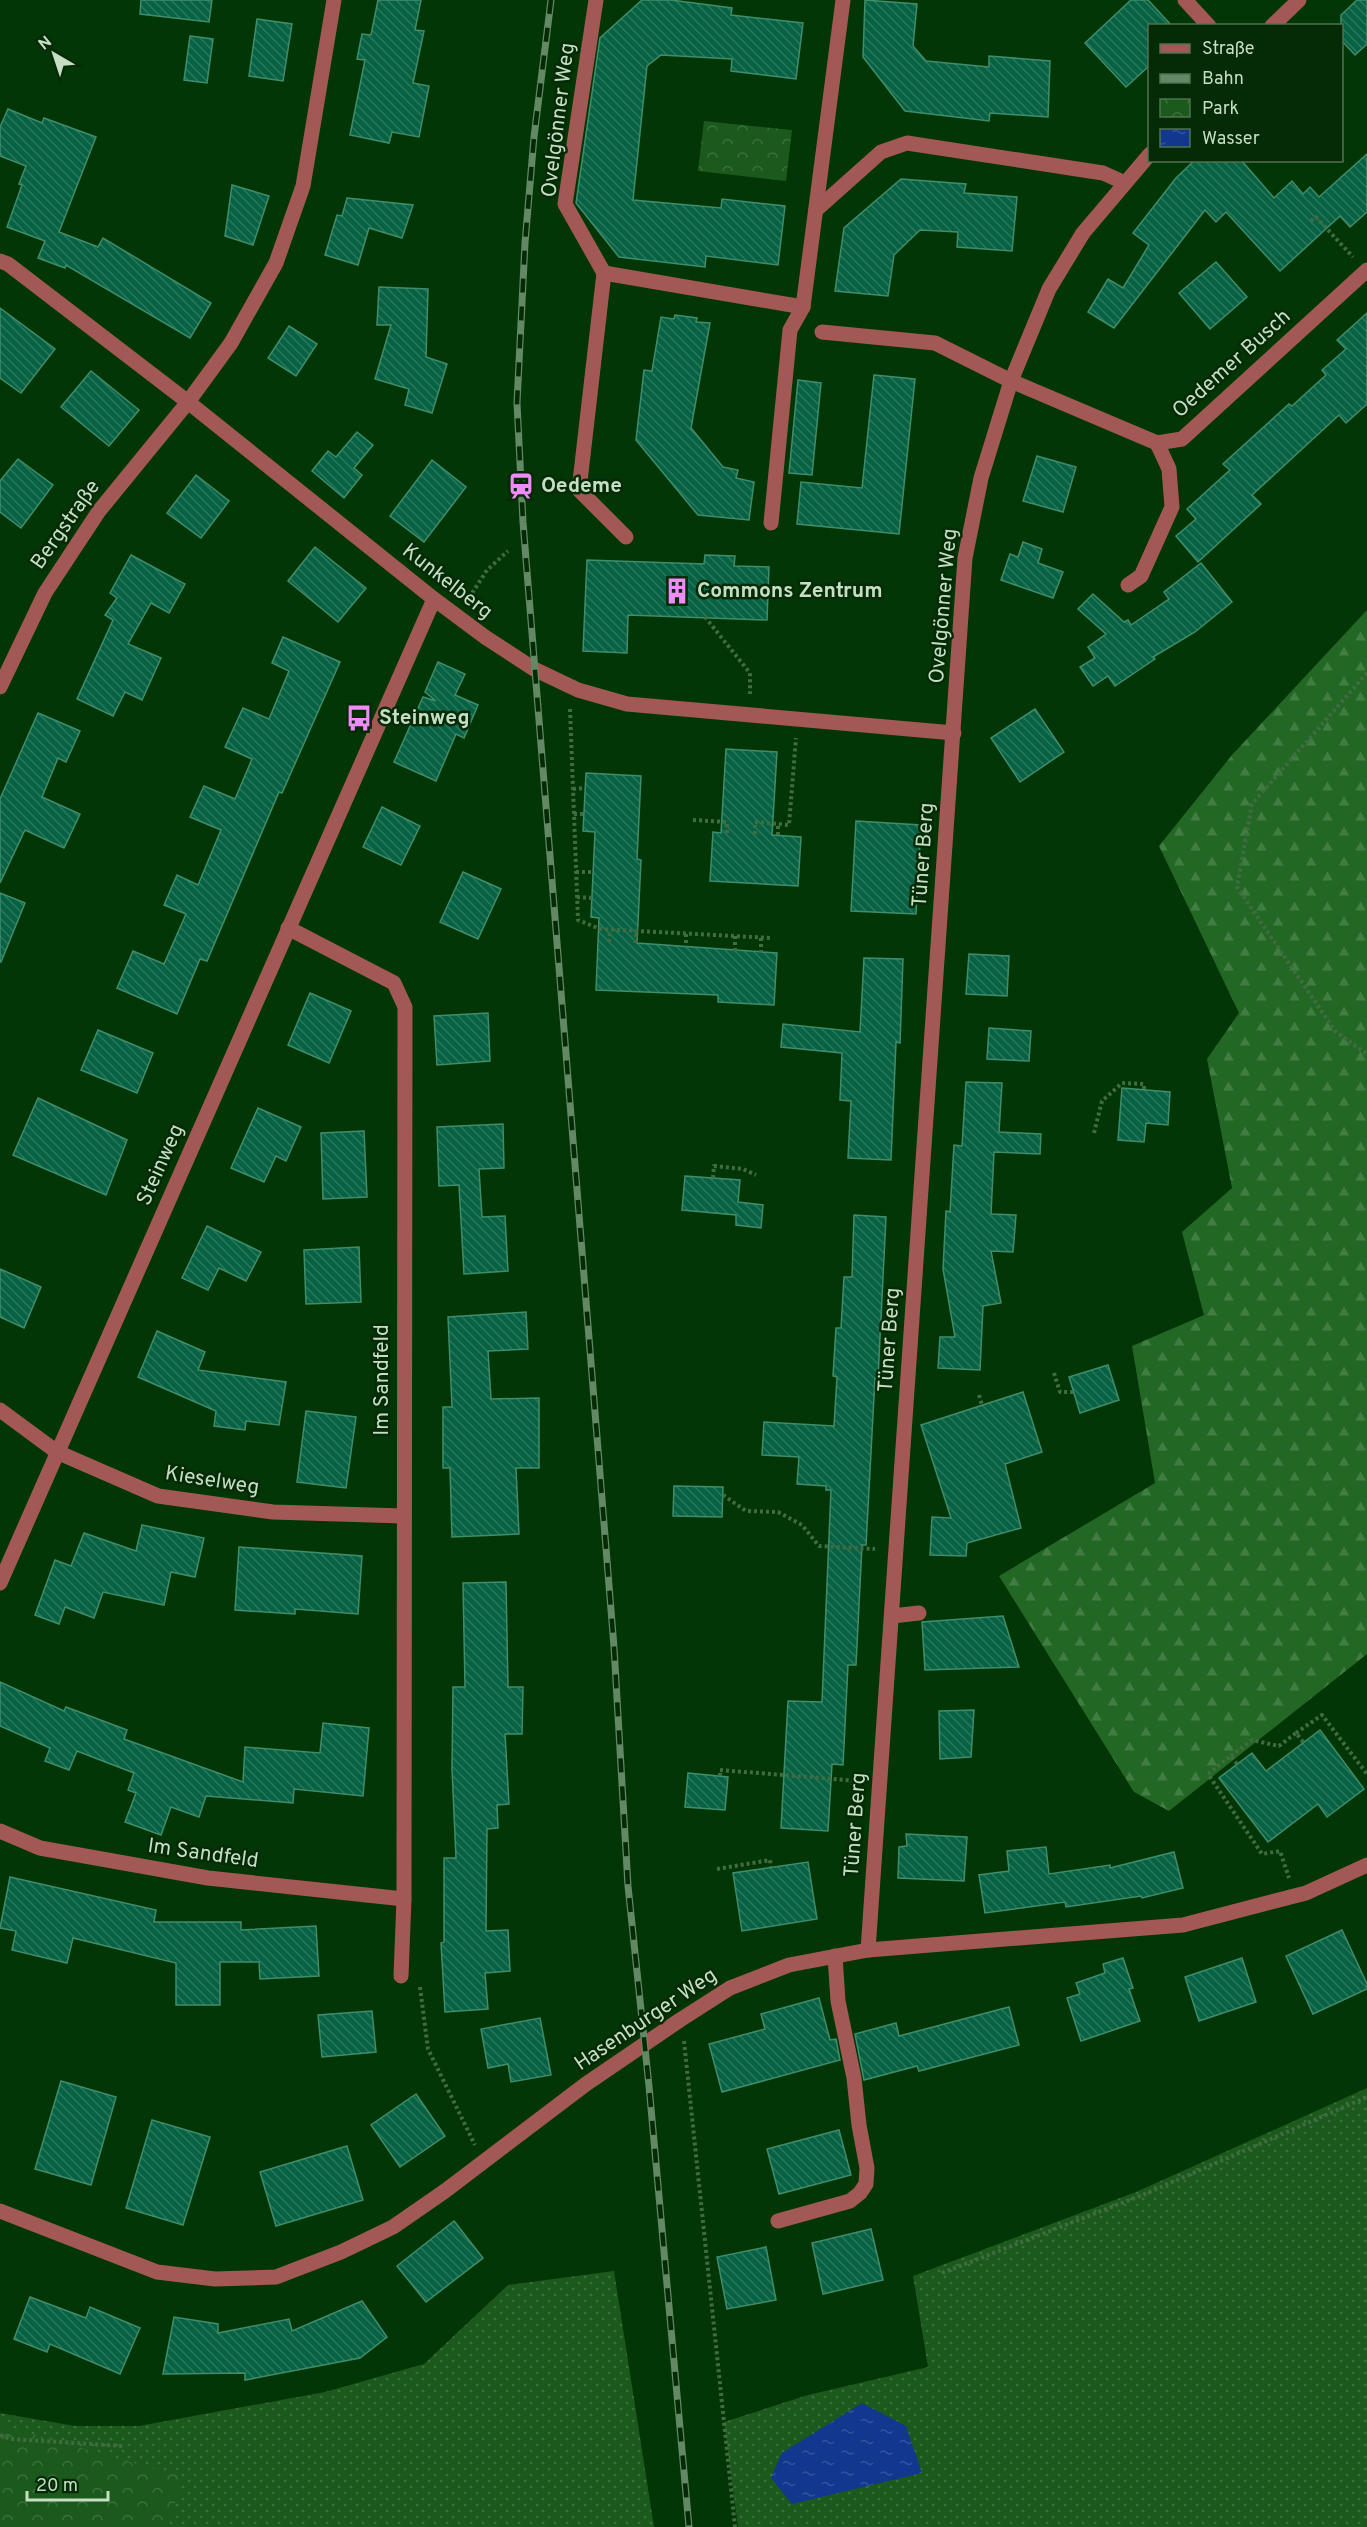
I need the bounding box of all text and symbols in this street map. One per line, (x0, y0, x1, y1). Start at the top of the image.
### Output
north arrow (24, 24, 84, 84)
legend (1148, 24, 1343, 162)
text: N (35, 33, 57, 55)
text: Straße (1202, 38, 1254, 61)
street label: Ovelgönner Weg (536, 41, 582, 199)
text: Bahn (1202, 68, 1244, 91)
text: Park (1202, 98, 1239, 121)
text: Wasser (1202, 128, 1260, 151)
street label: Oedemer Busch (1167, 304, 1297, 424)
station icon: Oedeme (506, 471, 536, 501)
place label: Oedeme (541, 473, 622, 500)
street label: Bergstraße (25, 475, 107, 575)
street label: Ovelgönner Weg (924, 527, 964, 685)
street label: Kunkelberg (396, 538, 498, 626)
building icon: Commons Zentrum (662, 576, 692, 606)
place label: Commons Zentrum (697, 578, 883, 605)
bus stop icon: Steinweg (344, 703, 374, 733)
place label: Steinweg (379, 705, 470, 732)
street label: Tüner Berg (907, 802, 941, 908)
street label: Steinweg (131, 1120, 191, 1210)
street label: Tüner Berg (873, 1287, 907, 1393)
street label: Im Sandfeld (369, 1324, 396, 1436)
street label: Kieselweg (163, 1460, 261, 1502)
street label: Tüner Berg (839, 1772, 873, 1878)
street label: Im Sandfeld (146, 1833, 260, 1875)
street label: Hasenburger Weg (570, 1962, 722, 2078)
scale bar (27, 2464, 108, 2502)
text: 20 m (36, 2475, 78, 2498)

